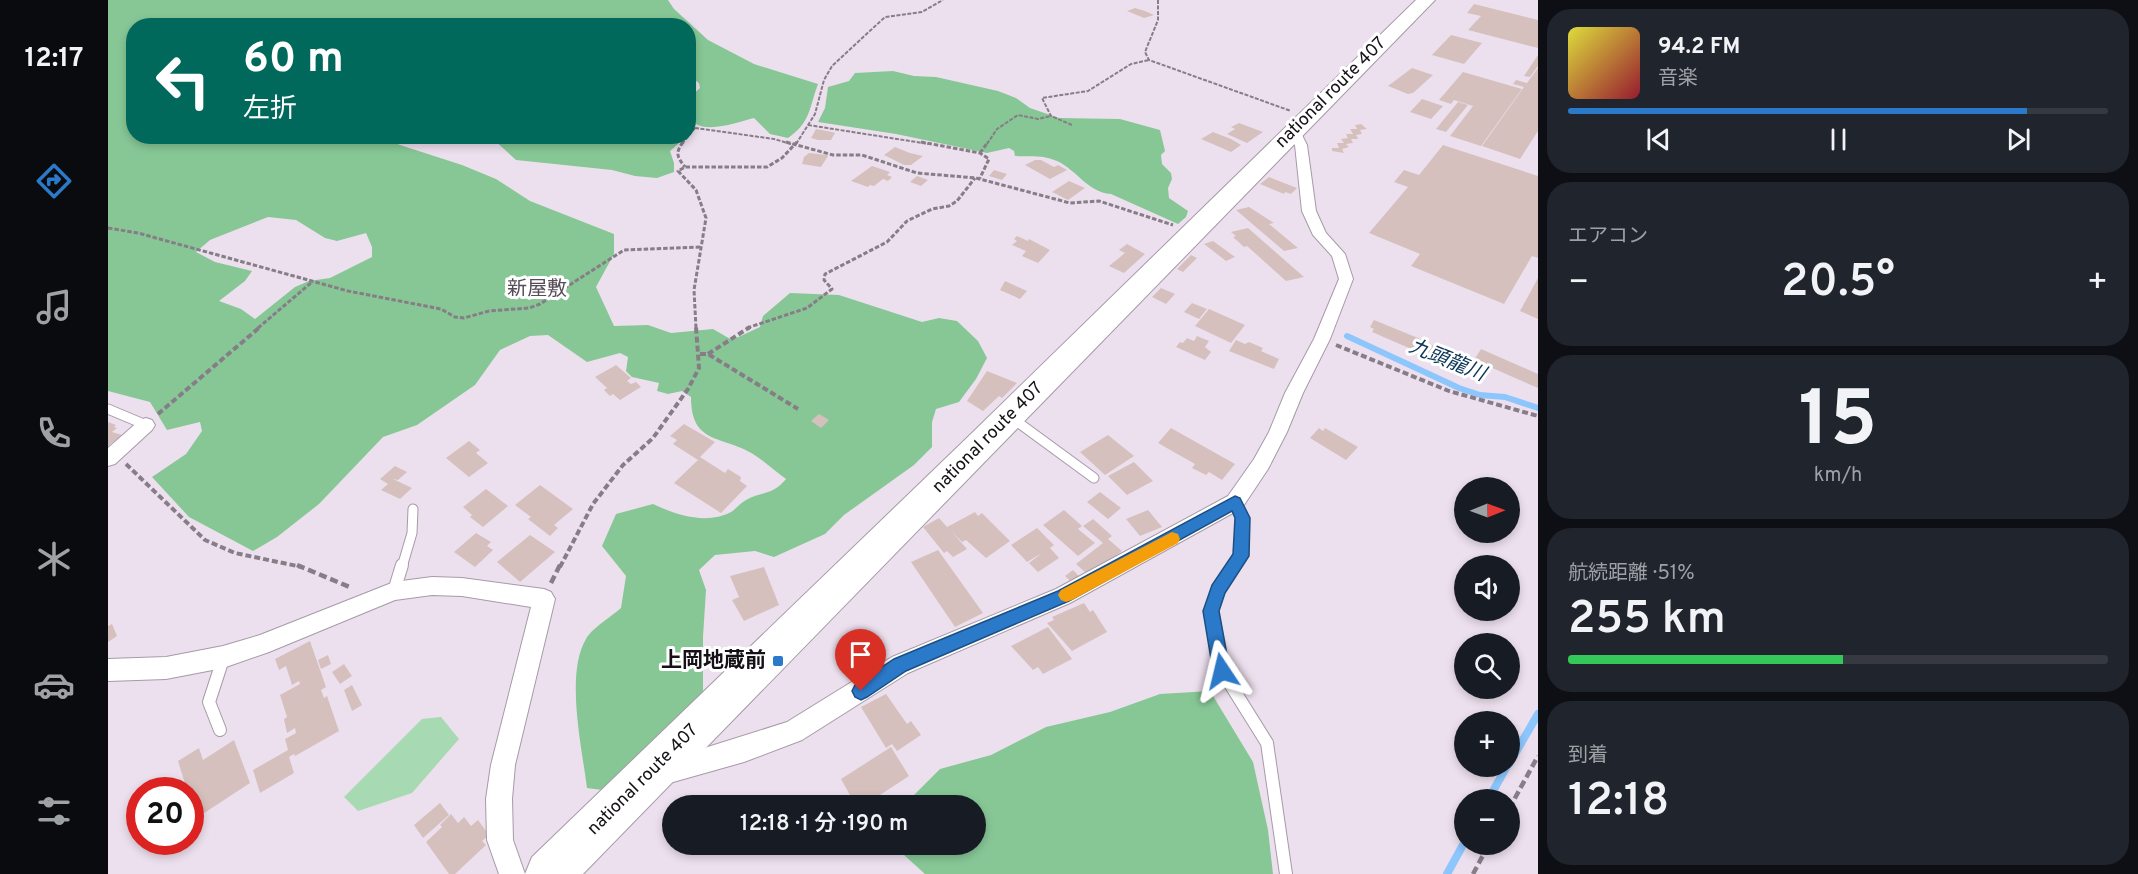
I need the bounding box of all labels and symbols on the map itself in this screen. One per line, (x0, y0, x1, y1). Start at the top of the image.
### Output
street label: national route 407 (1271, 33, 1391, 153)
district label: 新屋敷 (507, 277, 567, 303)
water label: 九頭龍川 (1405, 334, 1491, 389)
street label: national route 407 (928, 378, 1048, 498)
north arrow (1454, 477, 1520, 543)
pin (835, 629, 886, 691)
position arrow (1190, 639, 1254, 703)
place label: 上岡地蔵前 (661, 648, 766, 675)
marker: 上岡地蔵前 (771, 654, 785, 668)
street label: national route 407 (583, 720, 703, 840)
speed limit sign: 20 (126, 777, 204, 855)

